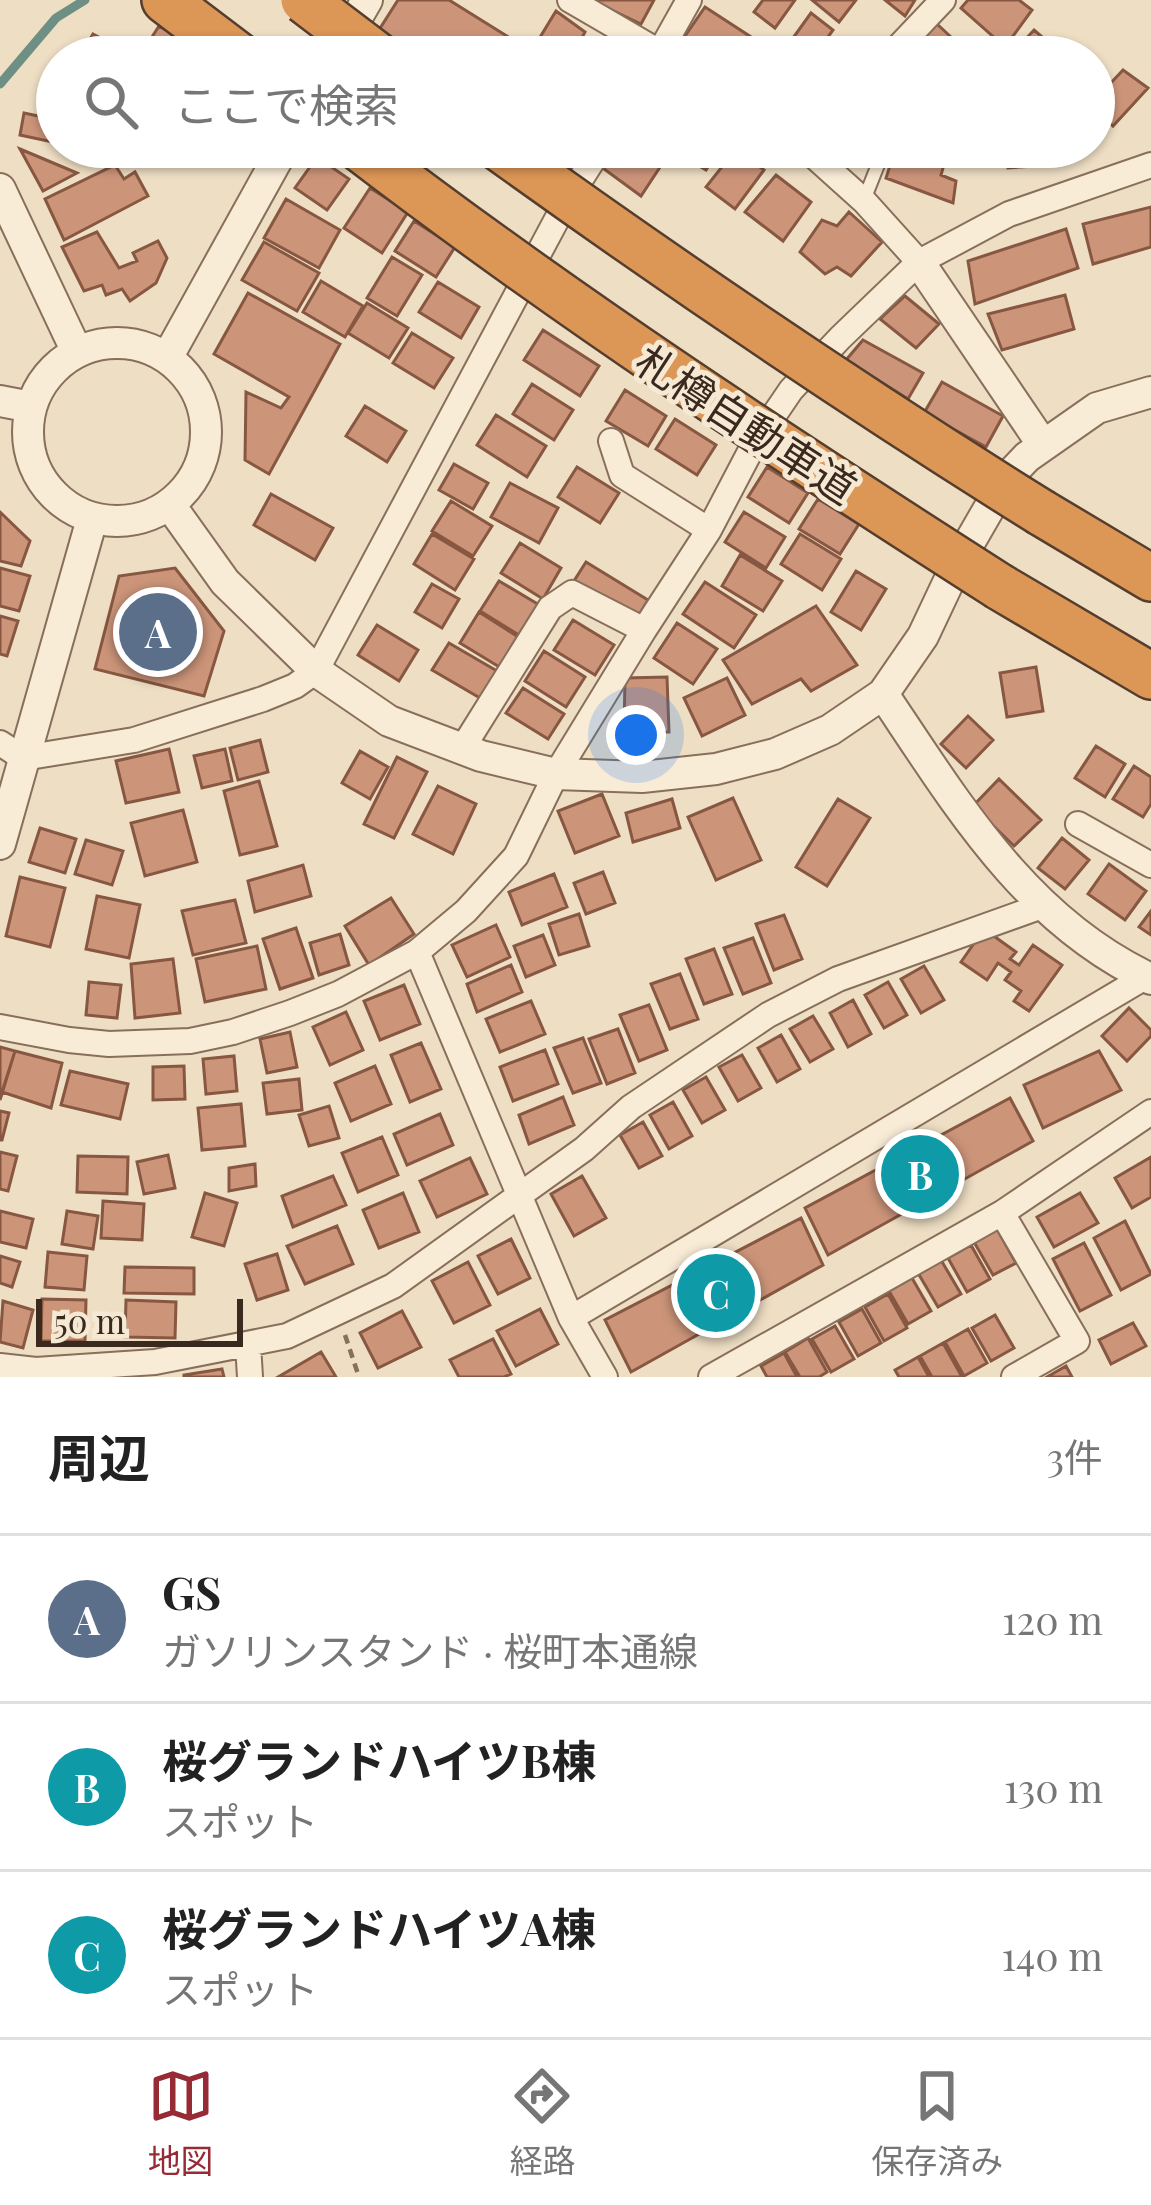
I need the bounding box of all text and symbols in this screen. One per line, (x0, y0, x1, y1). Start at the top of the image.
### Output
search box (36, 36, 1115, 168)
icon: search (78, 69, 144, 135)
text: ここで検索 (174, 73, 399, 133)
street label: 札樽自動車道 (626, 331, 868, 515)
pin: A (119, 587, 197, 677)
your location (606, 705, 666, 765)
pin: B (881, 1129, 959, 1219)
pin: C (677, 1248, 755, 1338)
scale bar (36, 1293, 243, 1346)
text: 50 m (54, 1298, 125, 1342)
text: 周辺 (48, 1422, 150, 1490)
text: 3件 (1046, 1430, 1103, 1482)
text: GS (162, 1561, 221, 1621)
text: A (74, 1593, 100, 1645)
text: 120 m (1002, 1593, 1103, 1645)
text: ガソリンスタンド · 桜町本通線 (162, 1624, 698, 1676)
text: 桜グランドハイツB棟 (162, 1729, 596, 1789)
text: B (74, 1761, 100, 1813)
text: 130 m (1004, 1761, 1103, 1813)
text: スポット (162, 1794, 318, 1846)
text: 桜グランドハイツA棟 (162, 1897, 596, 1957)
text: C (73, 1929, 101, 1981)
text: 140 m (1002, 1929, 1103, 1981)
text: スポット (162, 1962, 318, 2014)
tab: 地図 (148, 2063, 214, 2183)
tab: 経路 (509, 2063, 575, 2183)
tab: 保存済み (871, 2063, 1003, 2183)

